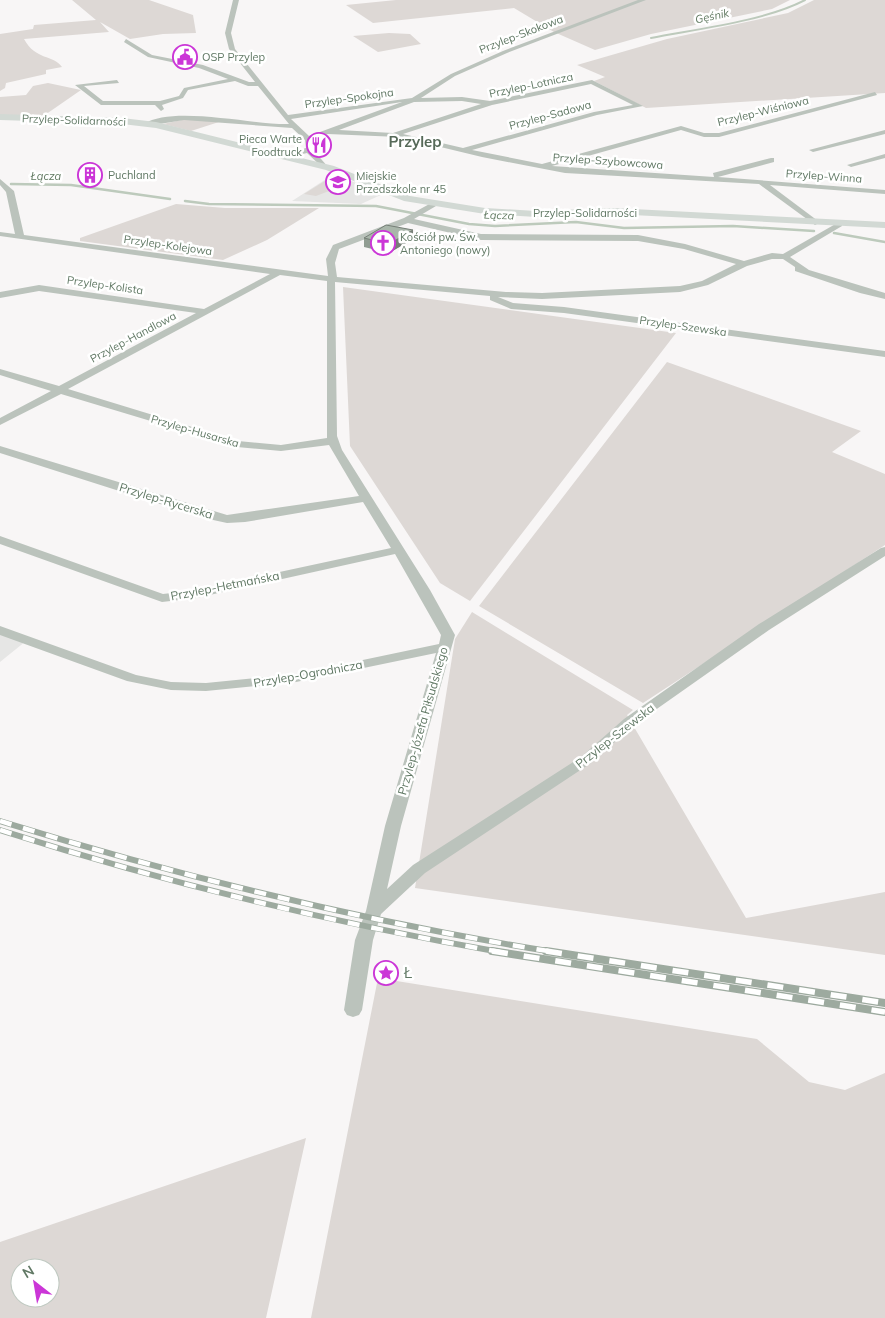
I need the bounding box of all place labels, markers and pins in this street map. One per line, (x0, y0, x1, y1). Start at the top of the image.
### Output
public building icon: OSP Przylep (172, 44, 198, 70)
place label: OSP Przylep (202, 50, 266, 64)
place label: Pieca Warte Foodtruck (239, 132, 302, 159)
restaurant icon: Pieca Warte Foodtruck (306, 132, 332, 158)
building icon: Puchland (77, 162, 103, 188)
place label: Puchland (108, 168, 156, 182)
school or university icon: Miejskie Przedszkole nr 45 (325, 169, 351, 195)
place label: Miejskie Przedszkole nr 45 (356, 169, 447, 196)
church icon: Kościół pw. Św. Antoniego (nowy) (370, 230, 396, 256)
place label: Kościół pw. Św. Antoniego (nowy) (400, 230, 491, 257)
place icon: Ł (373, 960, 399, 986)
place label: Ł (403, 963, 412, 982)

